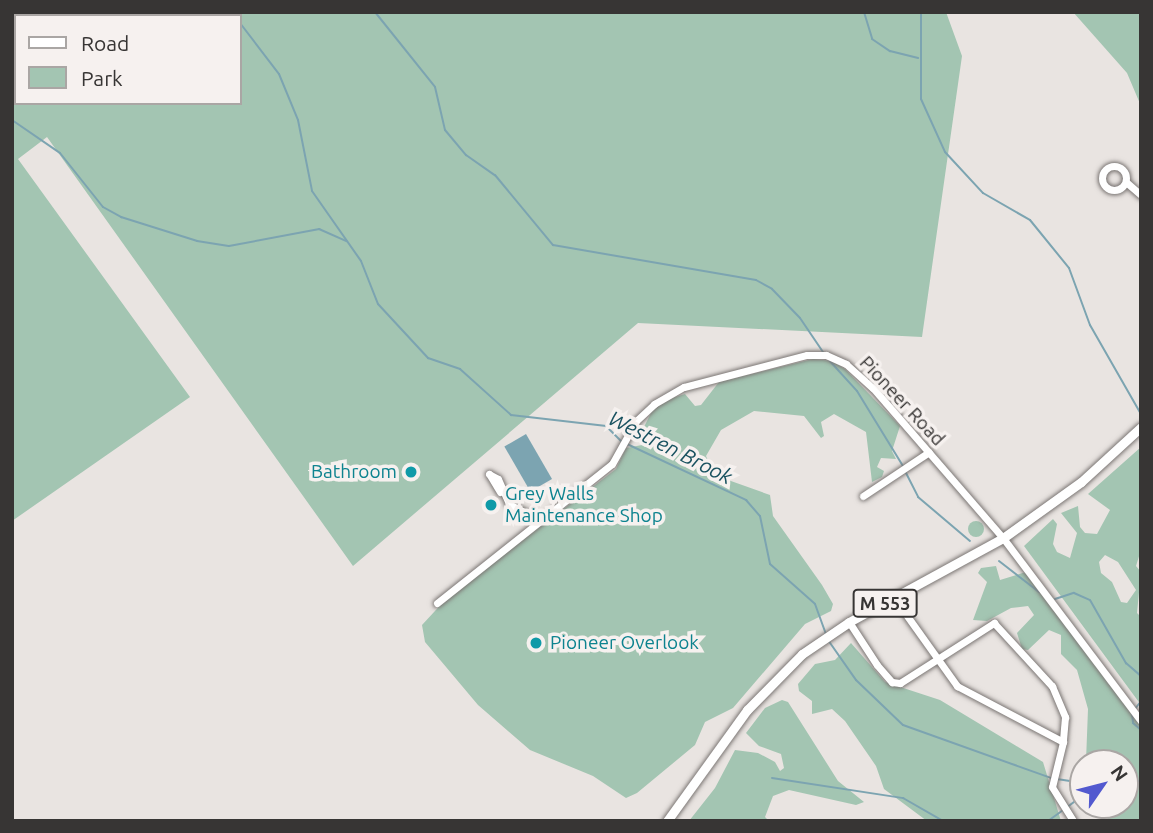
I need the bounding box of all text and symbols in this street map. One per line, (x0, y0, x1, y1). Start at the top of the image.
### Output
legend (14, 14, 242, 105)
text: Road (81, 31, 129, 55)
text: Park (81, 66, 123, 90)
street label: Pioneer Road (855, 351, 949, 451)
water label: Westren Brook (605, 405, 737, 489)
place label: Bathroom (311, 461, 397, 483)
marker: Bathroom (403, 464, 419, 480)
place label: Grey Walls Maintenance Shop (505, 483, 663, 527)
marker: Grey Walls Maintenance Shop (483, 497, 499, 513)
road number: M 553 (852, 588, 918, 618)
place label: Pioneer Overlook (550, 632, 699, 654)
marker: Pioneer Overlook (528, 635, 544, 651)
north arrow (1069, 749, 1139, 819)
text: N (1106, 761, 1133, 785)

